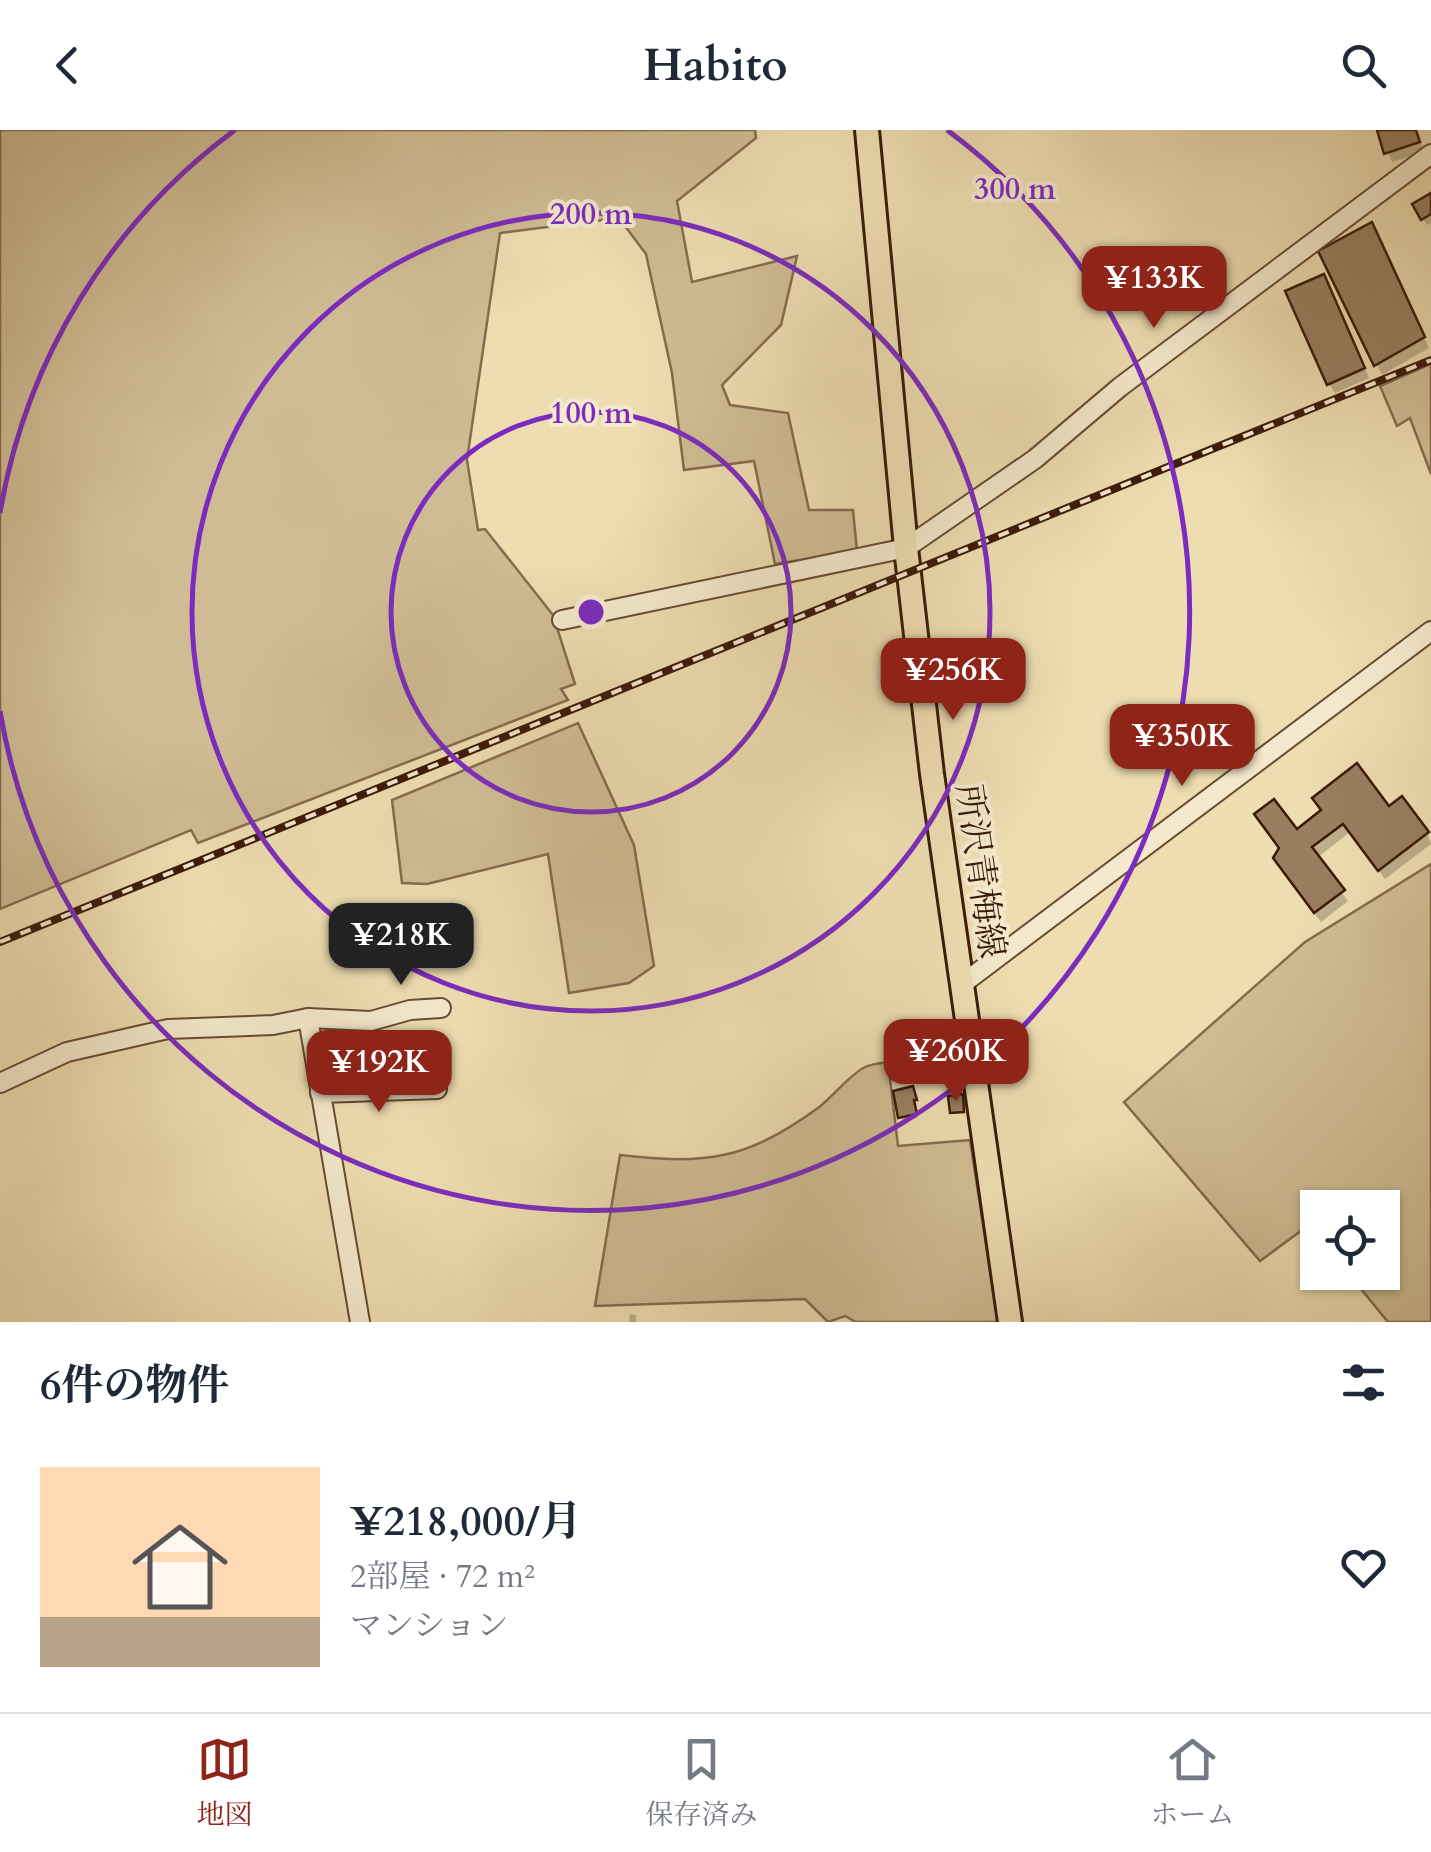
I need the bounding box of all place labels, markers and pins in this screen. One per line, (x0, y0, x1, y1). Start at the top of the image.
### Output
pin: ¥133K (1084, 246, 1224, 331)
centre of rings (573, 594, 609, 630)
pin: ¥256K (883, 638, 1023, 723)
pin: ¥350K (1112, 704, 1252, 789)
pin: ¥218K (331, 903, 471, 988)
pin: ¥260K (886, 1019, 1026, 1104)
pin: ¥192K (309, 1030, 449, 1115)

